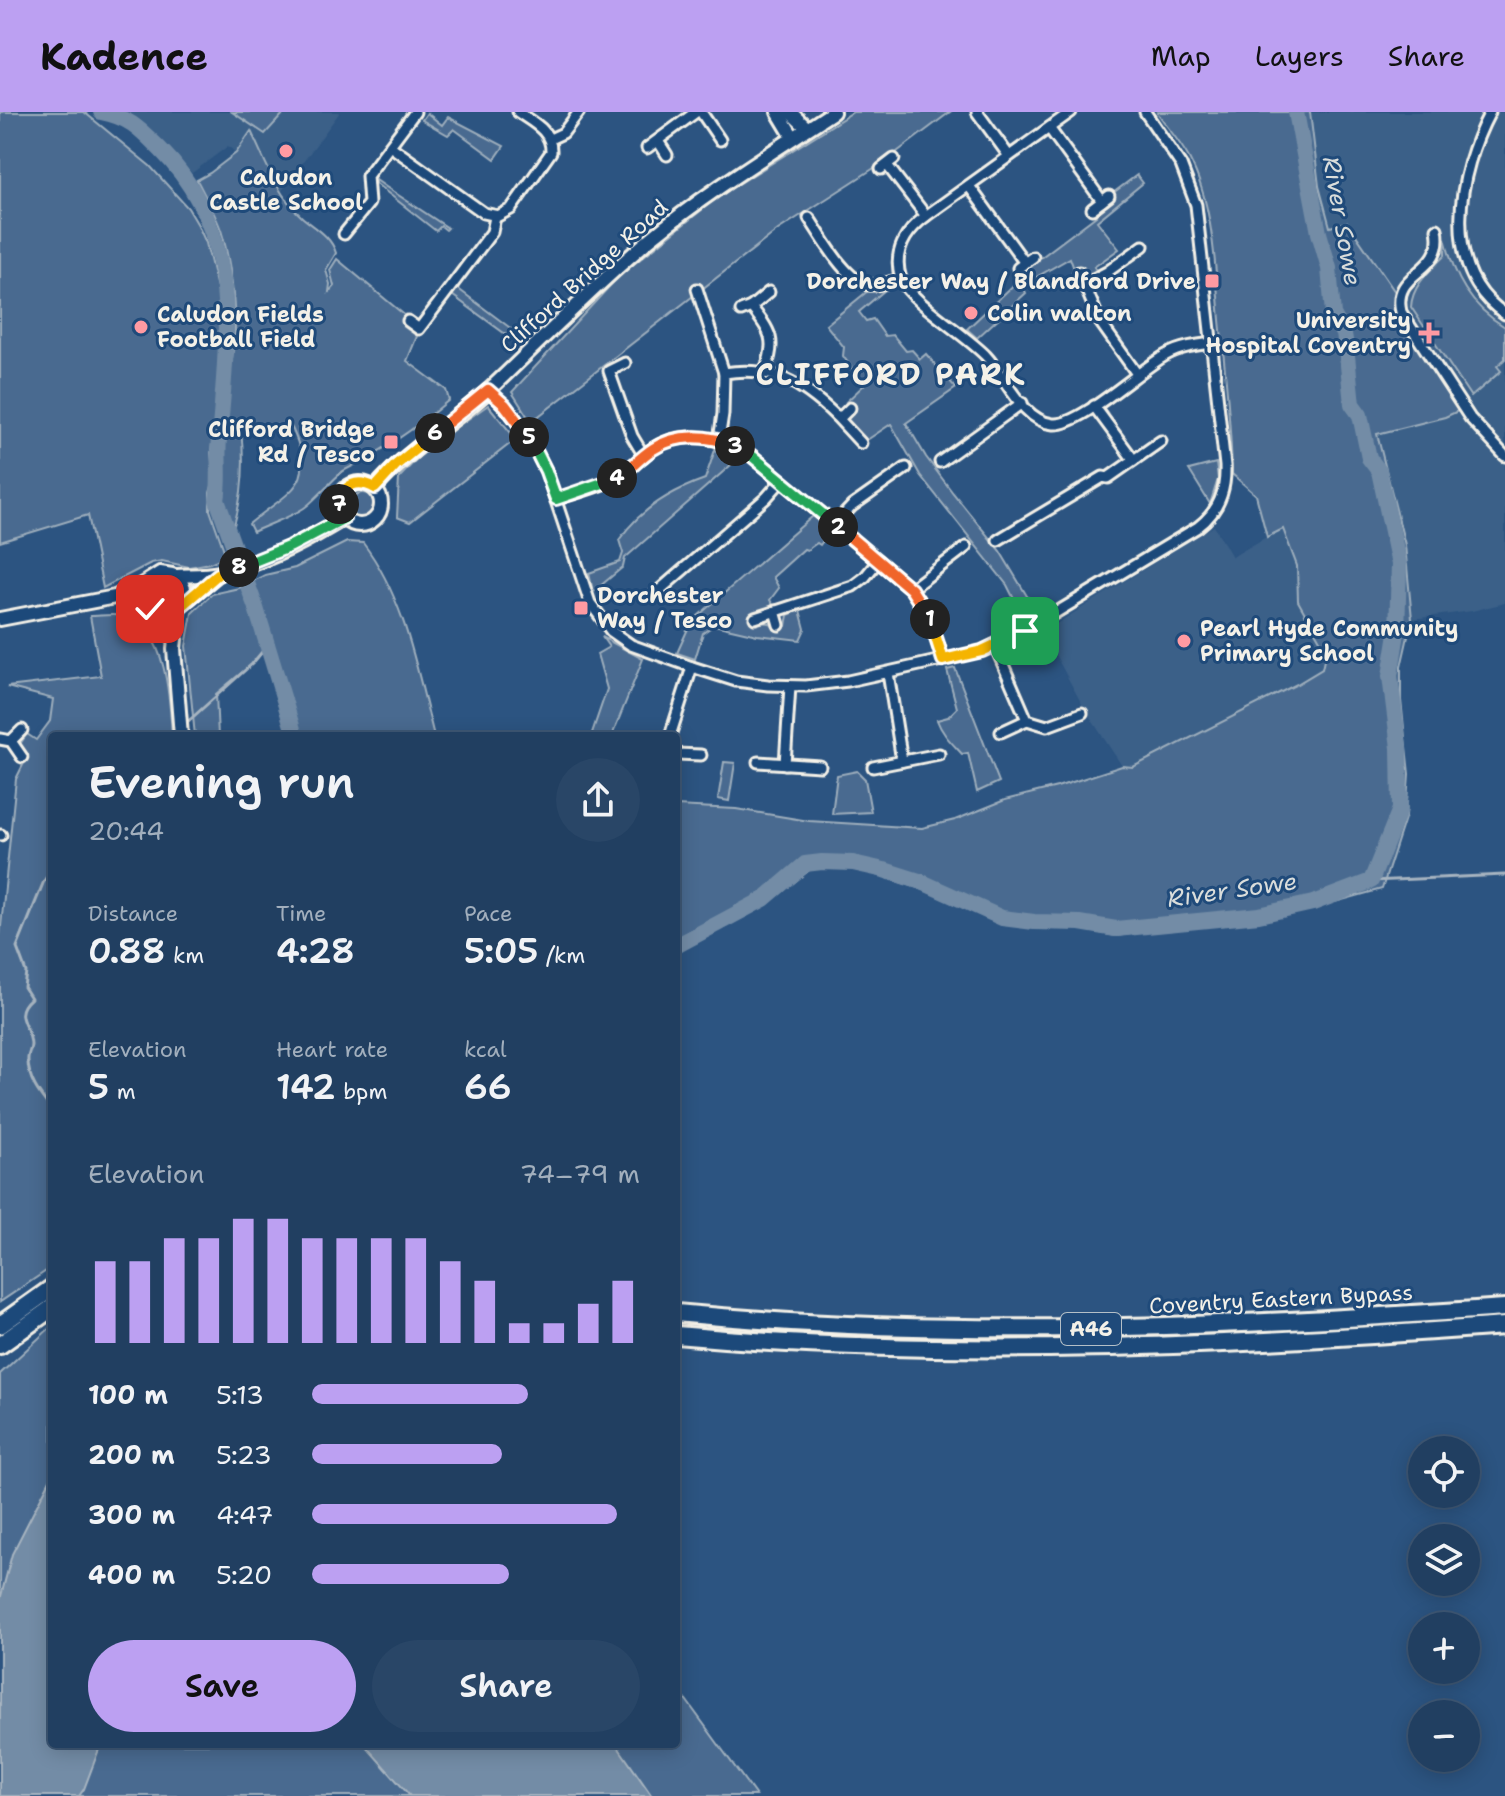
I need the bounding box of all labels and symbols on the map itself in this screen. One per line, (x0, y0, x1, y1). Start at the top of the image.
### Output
marker: Caludon Castle School (277, 142, 295, 160)
water label: River Sowe (1315, 154, 1369, 288)
place label: Caludon Castle School (209, 163, 363, 217)
street label: Clifford Bridge Road (494, 193, 674, 359)
place label: Dorchester Way / Blandford Drive (806, 267, 1196, 296)
marker: Dorchester Way / Blandford Drive (1203, 272, 1221, 290)
place label: Colin walton (987, 299, 1132, 328)
place label: Caludon Fields Football Field (157, 300, 324, 354)
marker: Colin walton (962, 304, 980, 322)
place label: University Hospital Coventry (1205, 306, 1411, 360)
marker: Caludon Fields Football Field (132, 318, 150, 336)
marker: University Hospital Coventry (1418, 322, 1440, 344)
district label: CLIFFORD PARK (756, 354, 1026, 395)
pin: 6 (415, 413, 455, 453)
place label: Clifford Bridge Rd / Tesco (208, 415, 375, 469)
pin: 5 (509, 417, 549, 457)
pin: 3 (715, 426, 755, 466)
marker: Clifford Bridge Rd / Tesco (382, 433, 400, 451)
pin: 4 (597, 458, 637, 498)
pin: 7 (319, 484, 359, 524)
pin: 2 (818, 507, 858, 547)
pin: 8 (219, 547, 259, 587)
pin (116, 575, 184, 643)
place label: Dorchester Way / Tesco (597, 581, 732, 635)
pin (991, 597, 1059, 665)
marker: Dorchester Way / Tesco (572, 599, 590, 617)
pin: 1 (910, 599, 950, 639)
place label: Pearl Hyde Community Primary School (1200, 614, 1458, 668)
marker: Pearl Hyde Community Primary School (1175, 632, 1193, 650)
water label: River Sowe (1165, 865, 1299, 915)
street label: Coventry Eastern Bypass (1148, 1278, 1414, 1320)
road number: A46 (1061, 1313, 1121, 1345)

